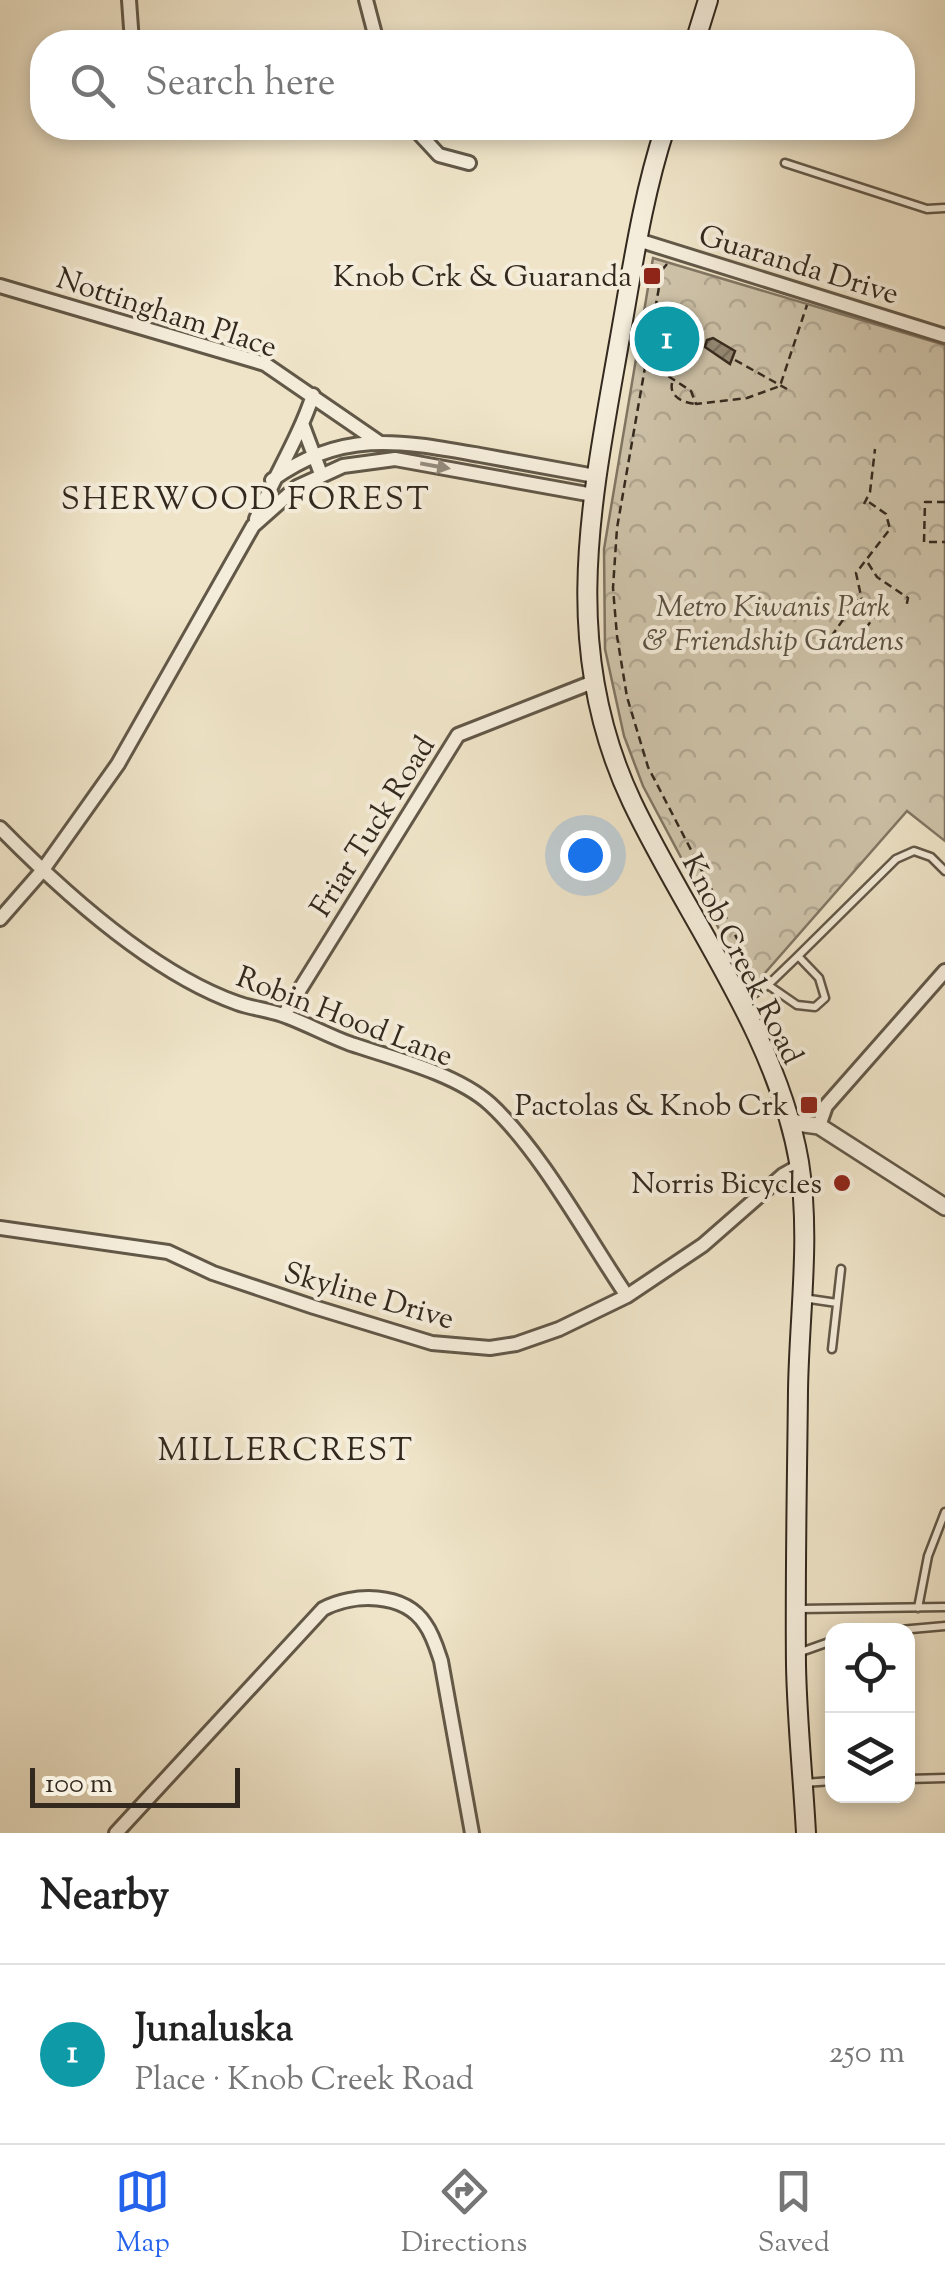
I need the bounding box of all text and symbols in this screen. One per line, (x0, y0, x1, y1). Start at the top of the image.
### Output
search box (30, 30, 915, 140)
icon: search (65, 58, 120, 113)
text: Search here (145, 58, 336, 112)
street label: Guaranda Drive (693, 216, 904, 317)
place label: Knob Crk & Guaranda (333, 257, 632, 300)
street label: Nottingham Place (50, 258, 282, 370)
marker: Knob Crk & Guaranda (641, 265, 663, 287)
pin: 1 (634, 302, 700, 376)
one-way arrow (420, 459, 451, 475)
district label: SHERWOOD FOREST (61, 478, 431, 524)
park label: Metro Kiwanis Park & Friendship Gardens (642, 587, 904, 664)
street label: Friar Tuck Road (301, 728, 447, 926)
your location (560, 830, 611, 881)
street label: Knob Creek Road (669, 847, 812, 1073)
street label: Robin Hood Lane (229, 957, 459, 1079)
place label: Pactolas & Knob Crk (515, 1086, 789, 1129)
marker: Pactolas & Knob Crk (798, 1094, 820, 1116)
place label: Norris Bicycles (631, 1164, 822, 1207)
marker: Norris Bicycles (831, 1172, 853, 1194)
street label: Skyline Drive (278, 1253, 459, 1342)
district label: MILLERCREST (157, 1429, 415, 1475)
map controls (825, 1623, 915, 1803)
button: locate (825, 1623, 915, 1713)
button: layers (825, 1713, 915, 1803)
scale bar (30, 1763, 240, 1808)
text: 100 m (45, 1765, 113, 1805)
text: Nearby (40, 1868, 169, 1928)
text: Junaluska (135, 2004, 293, 2058)
text: 1 (67, 2031, 78, 2077)
text: 250 m (829, 2031, 905, 2077)
text: Place · Knob Creek Road (135, 2058, 474, 2104)
tab: Map (115, 2164, 170, 2264)
tab: Directions (401, 2164, 527, 2264)
tab: Saved (758, 2164, 830, 2264)

